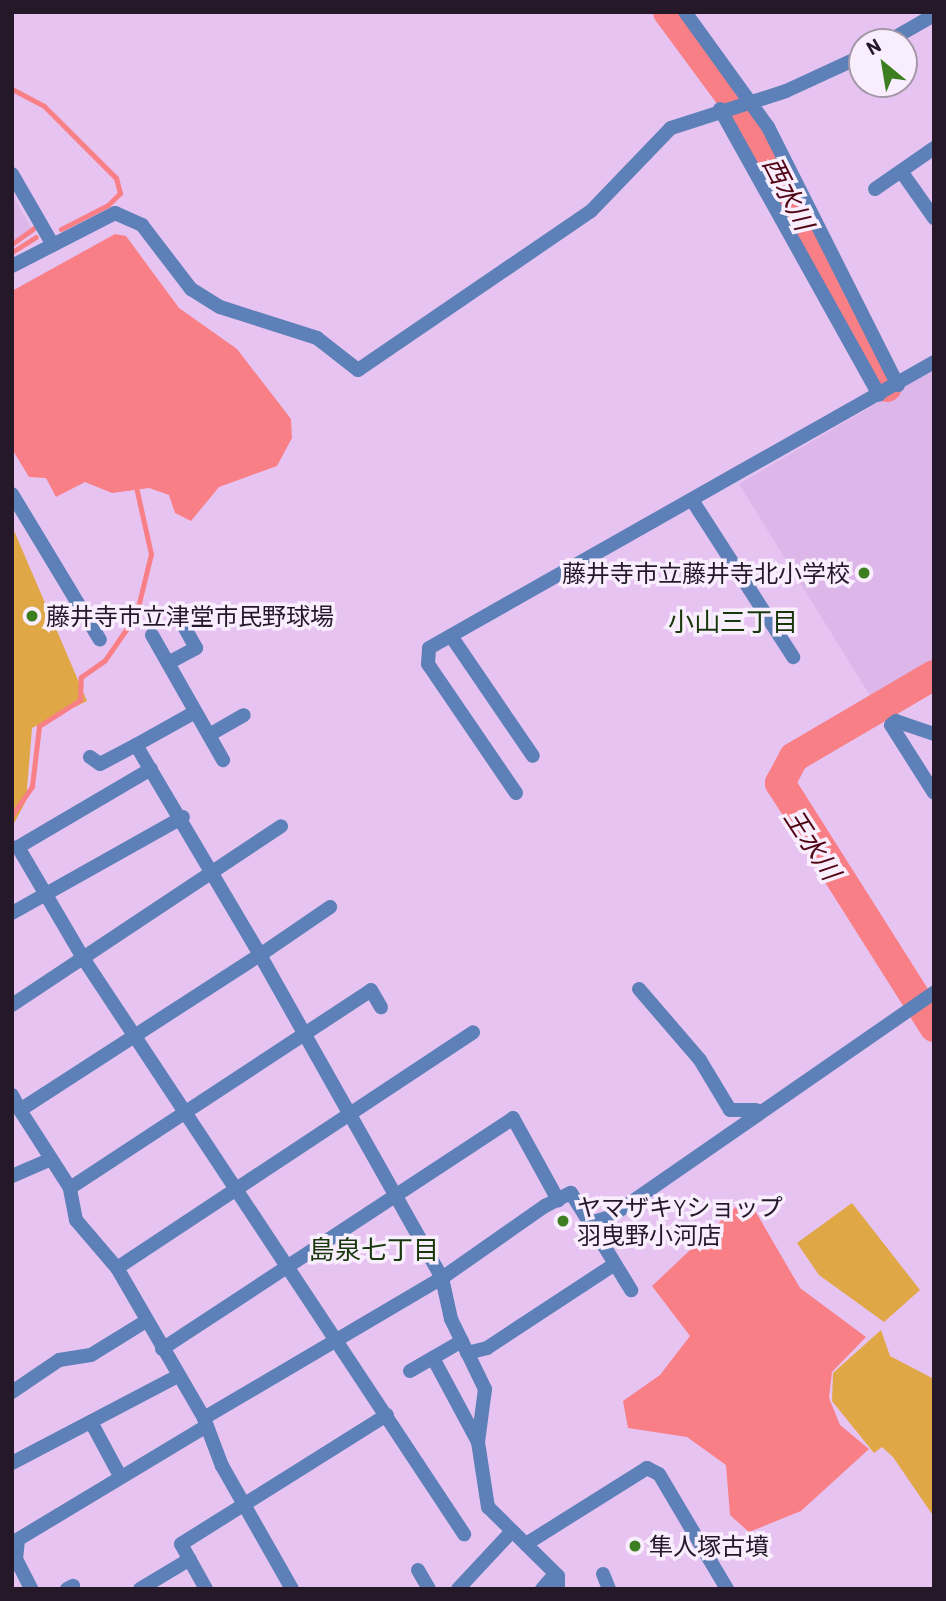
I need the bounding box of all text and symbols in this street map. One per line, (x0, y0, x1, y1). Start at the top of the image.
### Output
north arrow (848, 28, 918, 98)
text: N (862, 33, 884, 59)
water label: 西水川 (757, 151, 821, 235)
place label: 藤井寺市立藤井寺北小学校 (562, 559, 850, 587)
marker: 藤井寺市立藤井寺北小学校 (856, 565, 872, 581)
place label: 藤井寺市立津堂市民野球場 (46, 602, 334, 630)
district label: 小山三丁目 (668, 605, 798, 637)
marker: 藤井寺市立津堂市民野球場 (24, 608, 40, 624)
water label: 王水川 (779, 803, 847, 885)
place label: ヤマザキYショップ 羽曳野小河店 (577, 1193, 783, 1249)
marker: ヤマザキYショップ 羽曳野小河店 (555, 1213, 571, 1229)
district label: 島泉七丁目 (309, 1233, 439, 1265)
place label: 隼人塚古墳 (649, 1532, 769, 1560)
marker: 隼人塚古墳 (627, 1538, 643, 1554)

